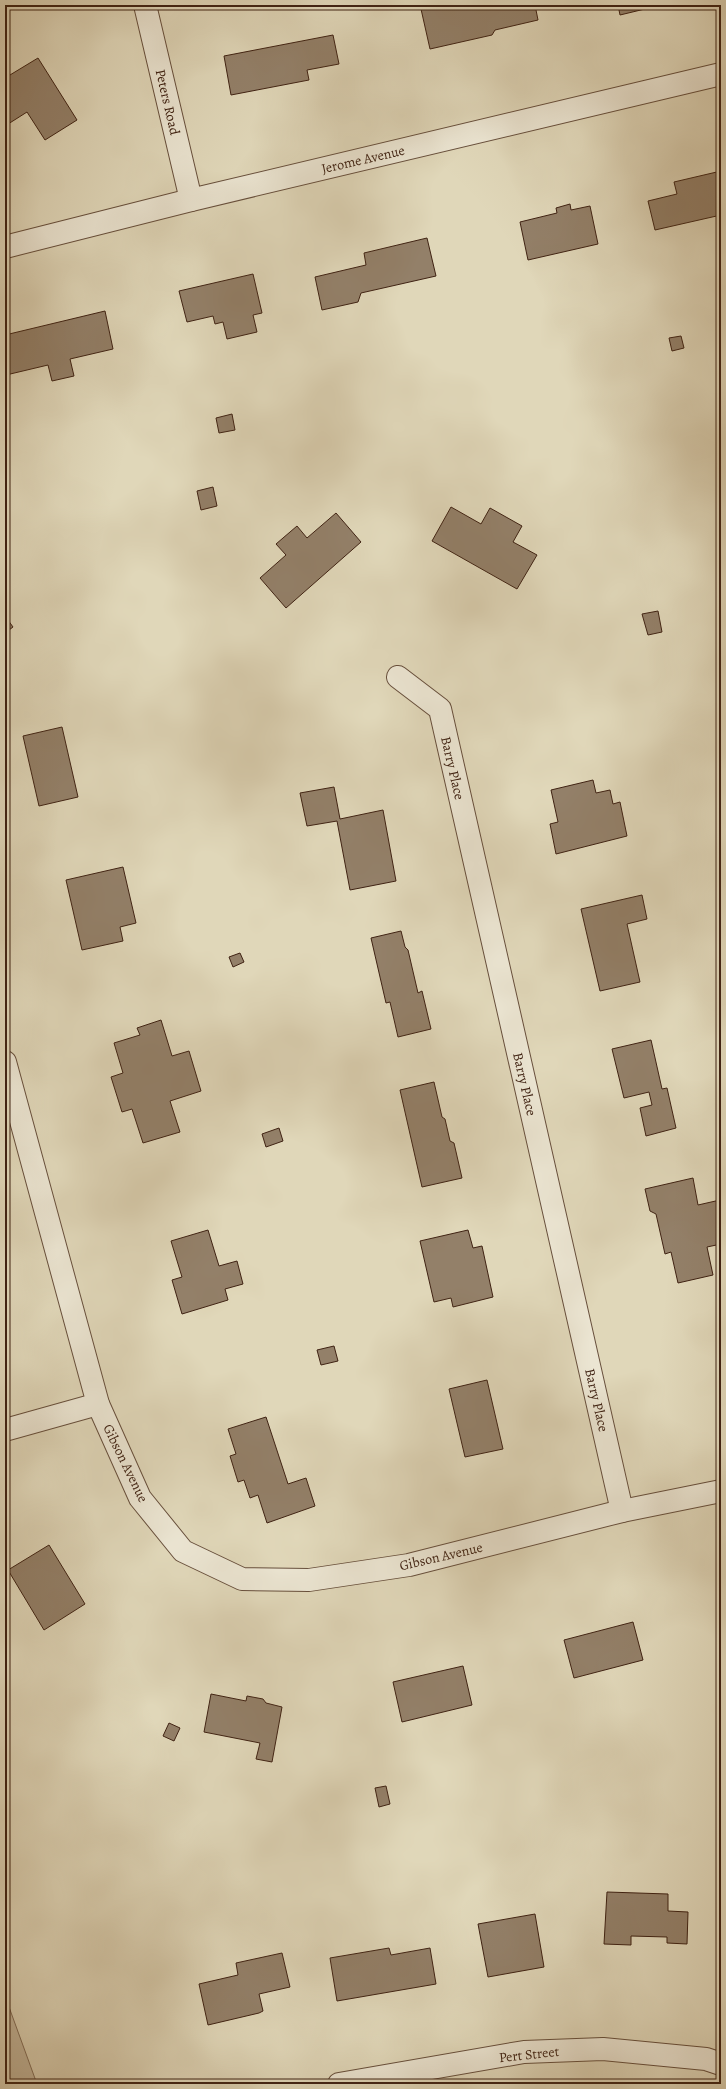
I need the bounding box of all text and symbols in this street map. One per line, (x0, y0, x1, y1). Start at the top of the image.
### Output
street label: Peters Road (151, 67, 184, 137)
street label: Jerome Avenue (320, 141, 407, 178)
street label: Barry Place (436, 735, 469, 802)
street label: Barry Place (508, 1051, 541, 1118)
street label: Barry Place (580, 1367, 613, 1434)
street label: Gibson Avenue (98, 1421, 153, 1506)
street label: Gibson Avenue (398, 1538, 485, 1575)
street label: Pert Street (498, 2042, 561, 2067)

